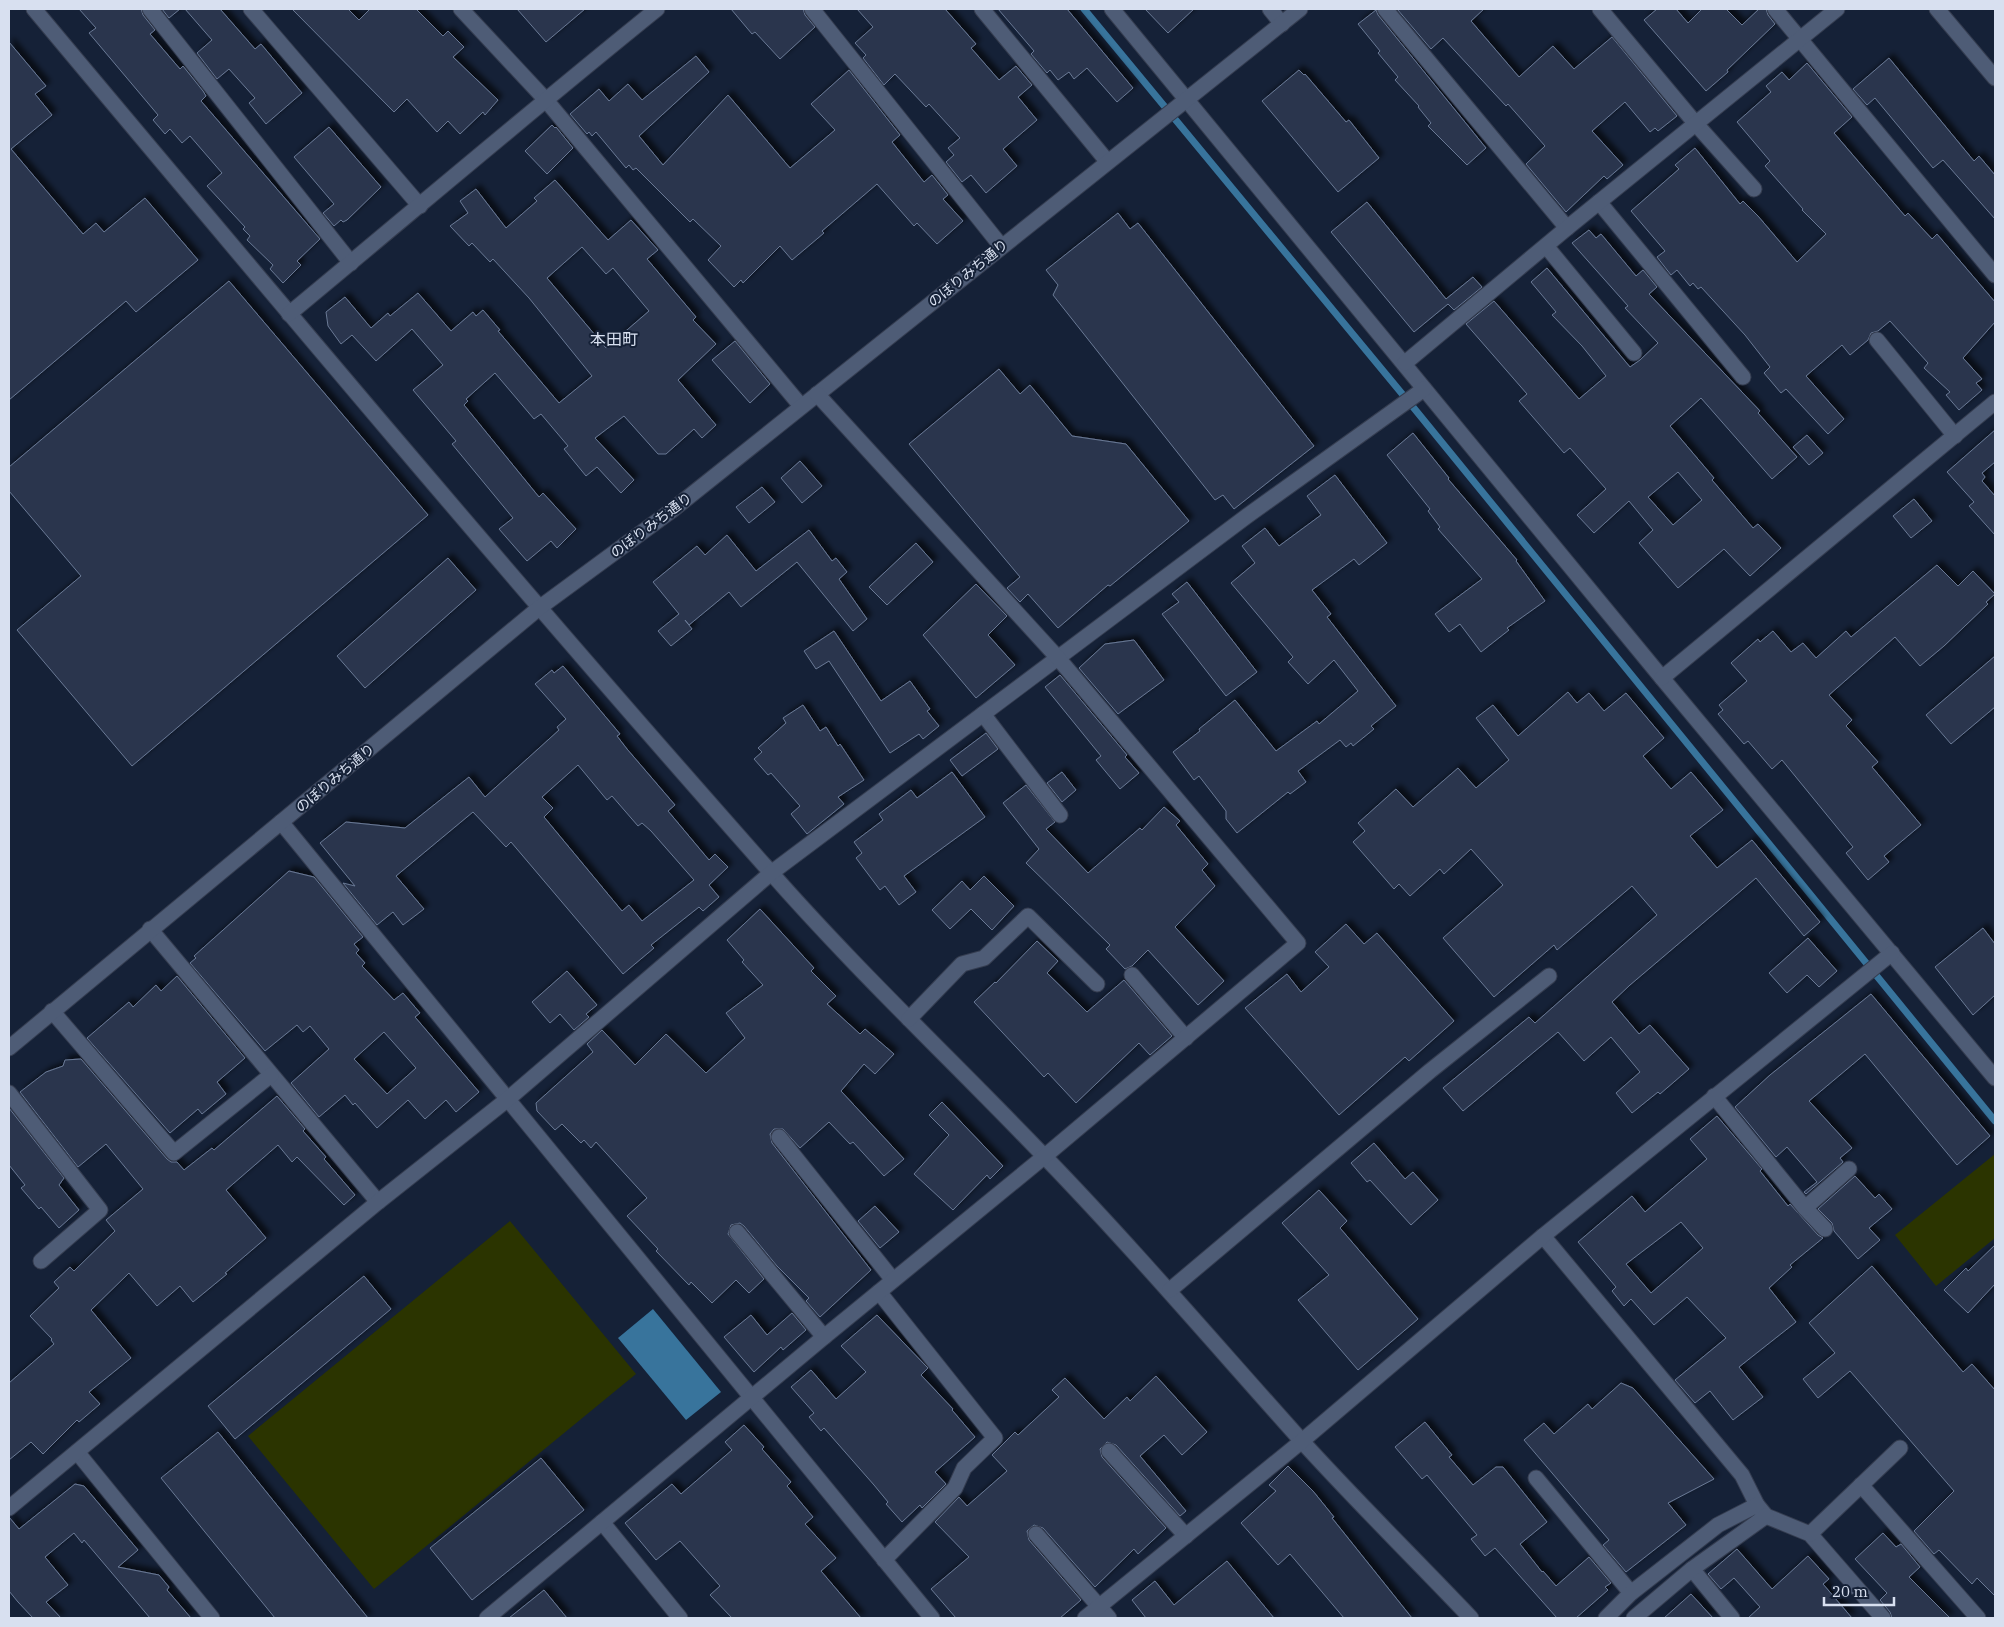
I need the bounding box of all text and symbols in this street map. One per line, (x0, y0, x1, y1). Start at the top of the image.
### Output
street label: のぼりみち通り (924, 235, 1012, 311)
district label: 本田町 (590, 329, 638, 349)
street label: のぼりみち通り (606, 488, 696, 562)
street label: のぼりみち通り (292, 740, 378, 816)
scale bar (1824, 1574, 1894, 1606)
text: 20 m (1832, 1582, 1868, 1601)

